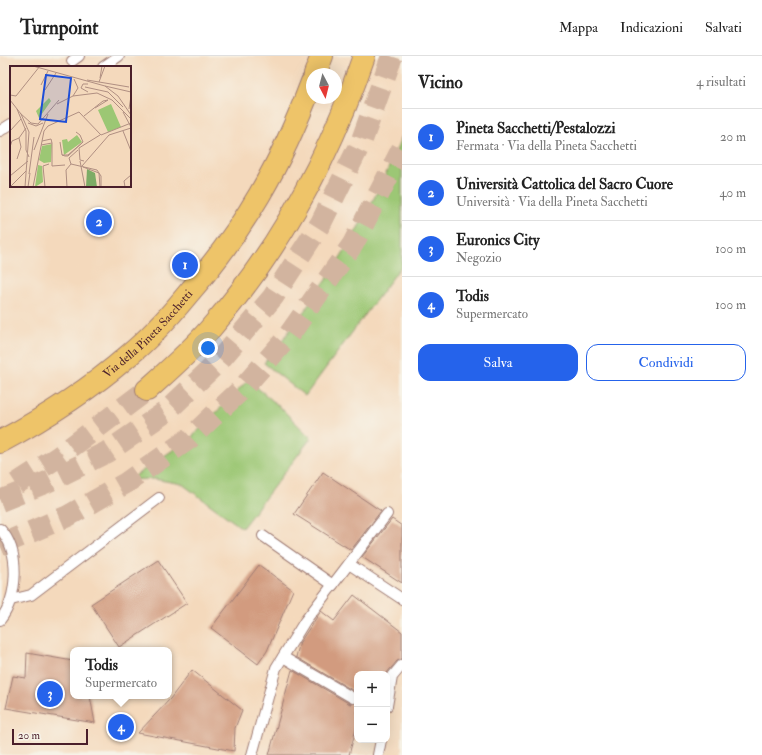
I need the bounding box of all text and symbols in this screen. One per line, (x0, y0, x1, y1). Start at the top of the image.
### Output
text: Turnpoint (20, 16, 98, 40)
text: Mappa (559, 19, 598, 36)
text: Indicazioni (620, 19, 683, 36)
text: Salvati (705, 19, 742, 36)
inset map (10, 66, 131, 187)
north arrow (306, 68, 342, 104)
text: Vicino (418, 72, 463, 93)
text: 4 risultati (696, 74, 746, 90)
text: Pineta Sacchetti/Pestalozzi (456, 119, 616, 138)
text: 1 (429, 129, 433, 145)
text: 20 m (720, 129, 746, 145)
text: Fermata · Via della Pineta Sacchetti (456, 138, 637, 154)
text: Università Cattolica del Sacro Cuore (456, 175, 673, 194)
text: 2 (428, 185, 434, 201)
text: 40 m (720, 185, 746, 201)
text: Università · Via della Pineta Sacchetti (456, 194, 648, 210)
pin: 2 (86, 207, 112, 237)
text: Euronics City (456, 231, 540, 250)
text: 3 (429, 241, 434, 257)
text: 100 m (715, 241, 746, 257)
pin: 1 (172, 250, 198, 280)
text: Negozio (456, 250, 501, 266)
street label: Via della Pineta Sacchetti (100, 287, 196, 382)
text: Todis (456, 287, 489, 306)
text: 4 (427, 297, 435, 313)
text: 100 m (715, 297, 746, 313)
text: Supermercato (456, 306, 528, 322)
your location (198, 338, 218, 358)
button: Salva (418, 344, 578, 381)
button: Condividi (586, 344, 746, 381)
popup (70, 647, 172, 699)
text: Todis (85, 656, 118, 675)
map controls (354, 671, 390, 743)
button: + (354, 671, 390, 707)
text: Supermercato (85, 675, 157, 691)
pin: 3 (37, 679, 63, 709)
button: − (354, 707, 390, 743)
pin: 4 (108, 712, 134, 742)
scale bar (12, 727, 88, 746)
text: 20 m (18, 729, 40, 742)

